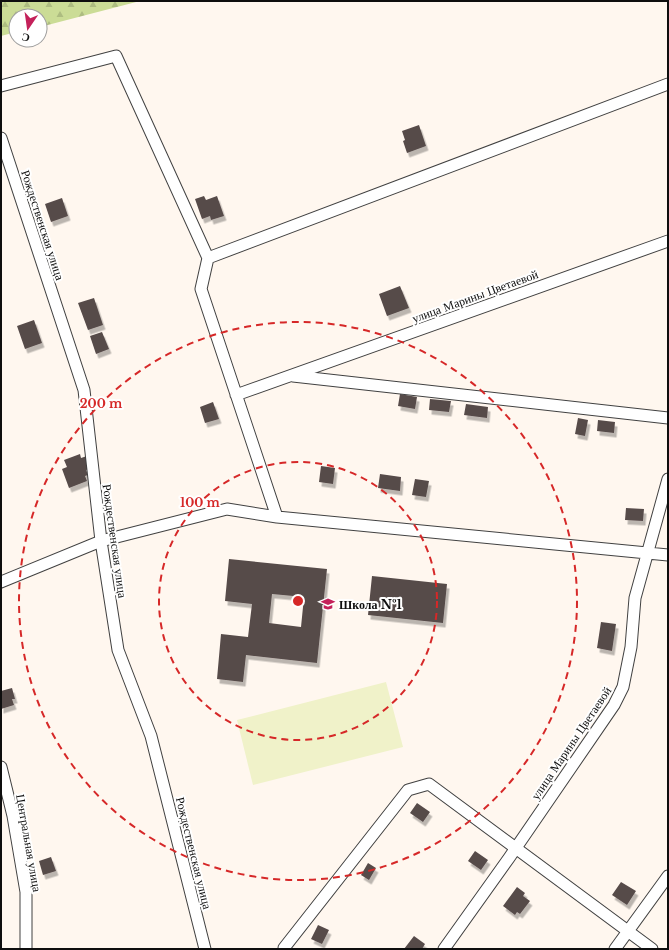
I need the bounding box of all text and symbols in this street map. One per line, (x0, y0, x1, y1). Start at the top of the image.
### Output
north arrow (8, 8, 48, 48)
text: С (20, 30, 31, 45)
street label: Рождественская улица (18, 168, 68, 283)
street label: улица Марины Цветаевой (410, 266, 541, 326)
text: 200 m (80, 396, 123, 411)
street label: Рождественская улица (100, 483, 131, 600)
text: 100 m (180, 495, 221, 510)
centre of rings (291, 594, 305, 608)
school or university icon: Школа №1 (320, 596, 336, 612)
place label: Школа №1 (339, 597, 402, 612)
street label: улица Марины Цветаевой (528, 683, 615, 802)
street label: Центральная улица (13, 793, 45, 894)
street label: Рождественская улица (173, 795, 215, 911)

